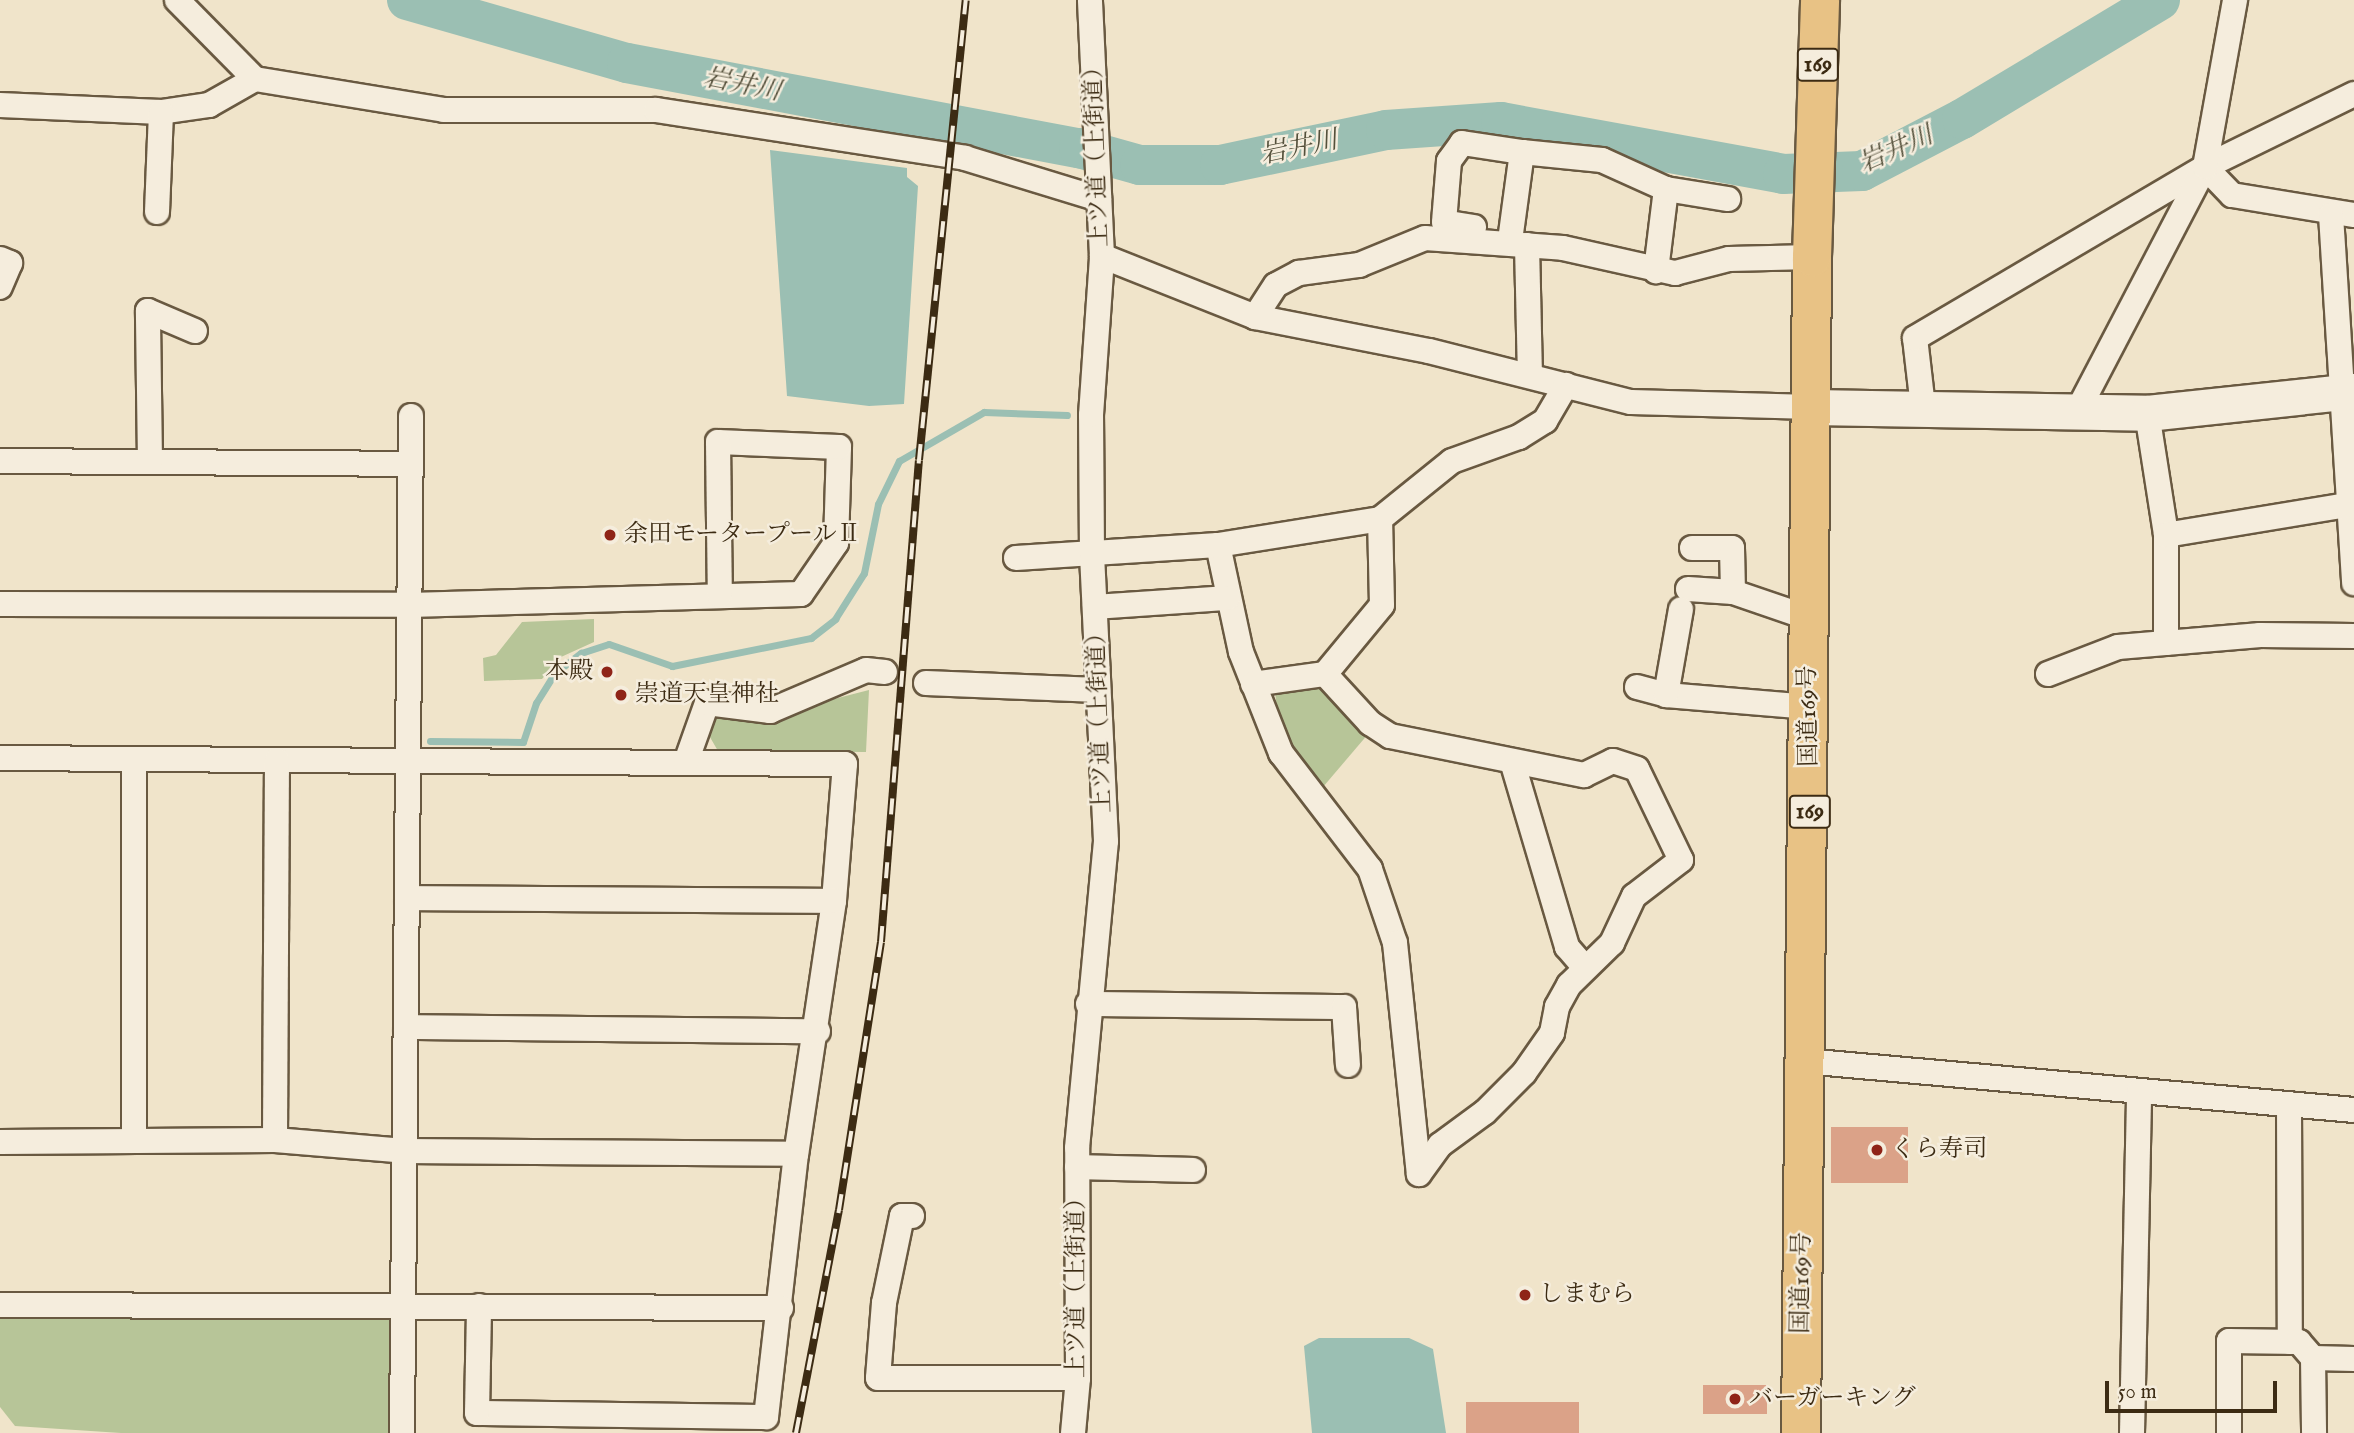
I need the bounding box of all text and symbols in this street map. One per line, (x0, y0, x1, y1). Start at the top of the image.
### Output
road number: 169 (1795, 46, 1841, 85)
street label: 上ツ道（上街道） (1079, 55, 1115, 247)
water label: 岩井川 (701, 62, 783, 108)
water label: 岩井川 (1854, 120, 1938, 180)
water label: 岩井川 (1258, 125, 1340, 171)
place label: 余田モータープールⅡ (624, 521, 862, 549)
marker: 余田モータープールⅡ (602, 527, 618, 543)
street label: 上ツ道（上街道） (1082, 621, 1118, 813)
place label: 本殿 (545, 658, 593, 686)
marker: 本殿 (599, 664, 615, 680)
street label: 国道169号 (1794, 665, 1824, 767)
place label: 崇道天皇神社 (635, 681, 779, 709)
marker: 崇道天皇神社 (613, 687, 629, 703)
road number: 169 (1787, 792, 1833, 832)
place label: くら寿司 (1891, 1136, 1987, 1164)
marker: くら寿司 (1869, 1142, 1885, 1158)
street label: 上ツ道（上街道） (1063, 1186, 1091, 1378)
street label: 国道169号 (1787, 1232, 1817, 1334)
place label: しまむら (1539, 1281, 1635, 1309)
marker: しまむら (1517, 1287, 1533, 1303)
scale bar (2109, 1366, 2280, 1410)
text: 50 m (2118, 1379, 2157, 1406)
place label: バーガーキング (1749, 1385, 1917, 1413)
marker: バーガーキング (1727, 1391, 1743, 1407)

